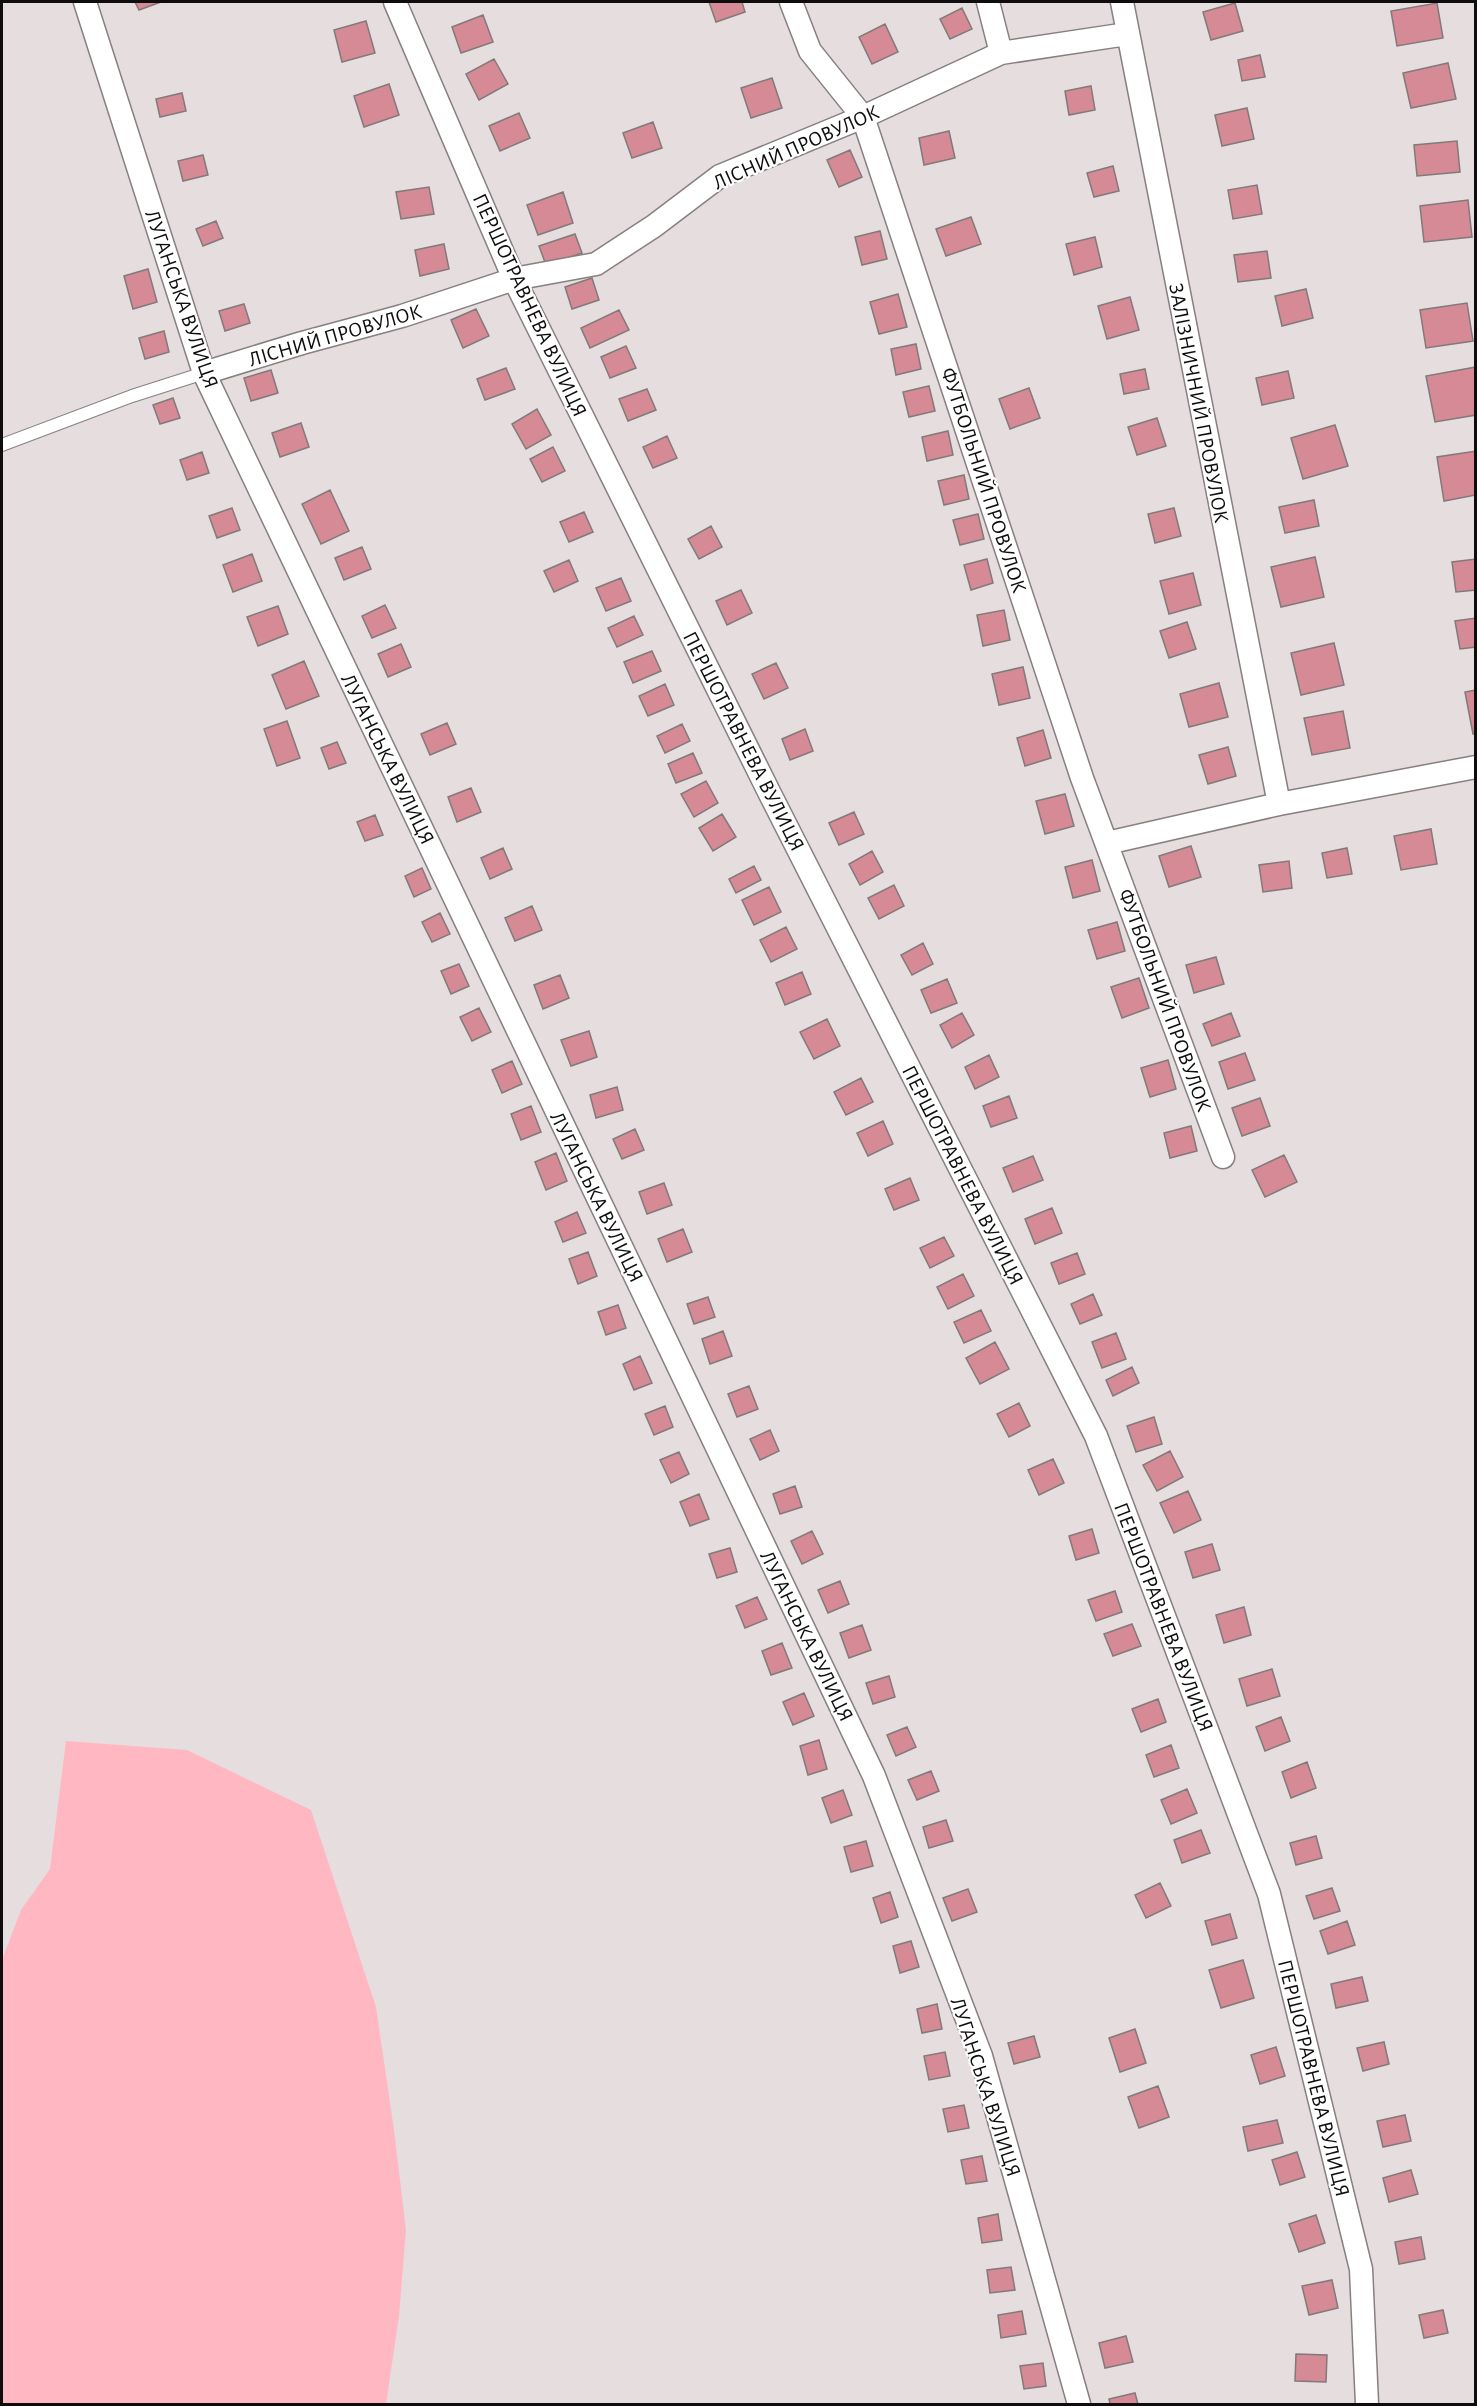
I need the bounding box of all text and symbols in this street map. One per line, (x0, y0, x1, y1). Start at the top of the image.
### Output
street label: ЛІСНИЙ ПРОВУЛОК (710, 101, 882, 193)
street label: ПЕРШОТРАВНЕВА ВУЛИЦЯ (469, 190, 591, 420)
street label: ЛУГАНСЬКА ВУЛИЦЯ (141, 207, 222, 391)
street label: ЗАЛІЗНИЧНИЙ ПРОВУЛОК (1165, 281, 1233, 525)
street label: ЛІСНИЙ ПРОВУЛОК (246, 300, 424, 370)
street label: ФУТБОЛЬНИЙ ПРОВУЛОК (937, 365, 1031, 595)
street label: ПЕРШОТРАВНЕВА ВУЛИЦЯ (679, 628, 808, 854)
street label: ЛУГАНСЬКА ВУЛИЦЯ (337, 671, 438, 848)
street label: ФУТБОЛЬНИЙ ПРОВУЛОК (1114, 886, 1216, 1114)
street label: ПЕРШОТРАВНЕВА ВУЛИЦЯ (898, 1062, 1027, 1288)
street label: ЛУГАНСЬКА ВУЛИЦЯ (546, 1109, 647, 1286)
street label: ПЕРШОТРАВНЕВА ВУЛИЦЯ (1110, 1500, 1217, 1735)
street label: ЛУГАНСЬКА ВУЛИЦЯ (756, 1548, 857, 1725)
street label: ПЕРШОТРАВНЕВА ВУЛИЦЯ (1274, 1957, 1353, 2199)
street label: ЛУГАНСЬКА ВУЛИЦЯ (947, 1995, 1024, 2179)

